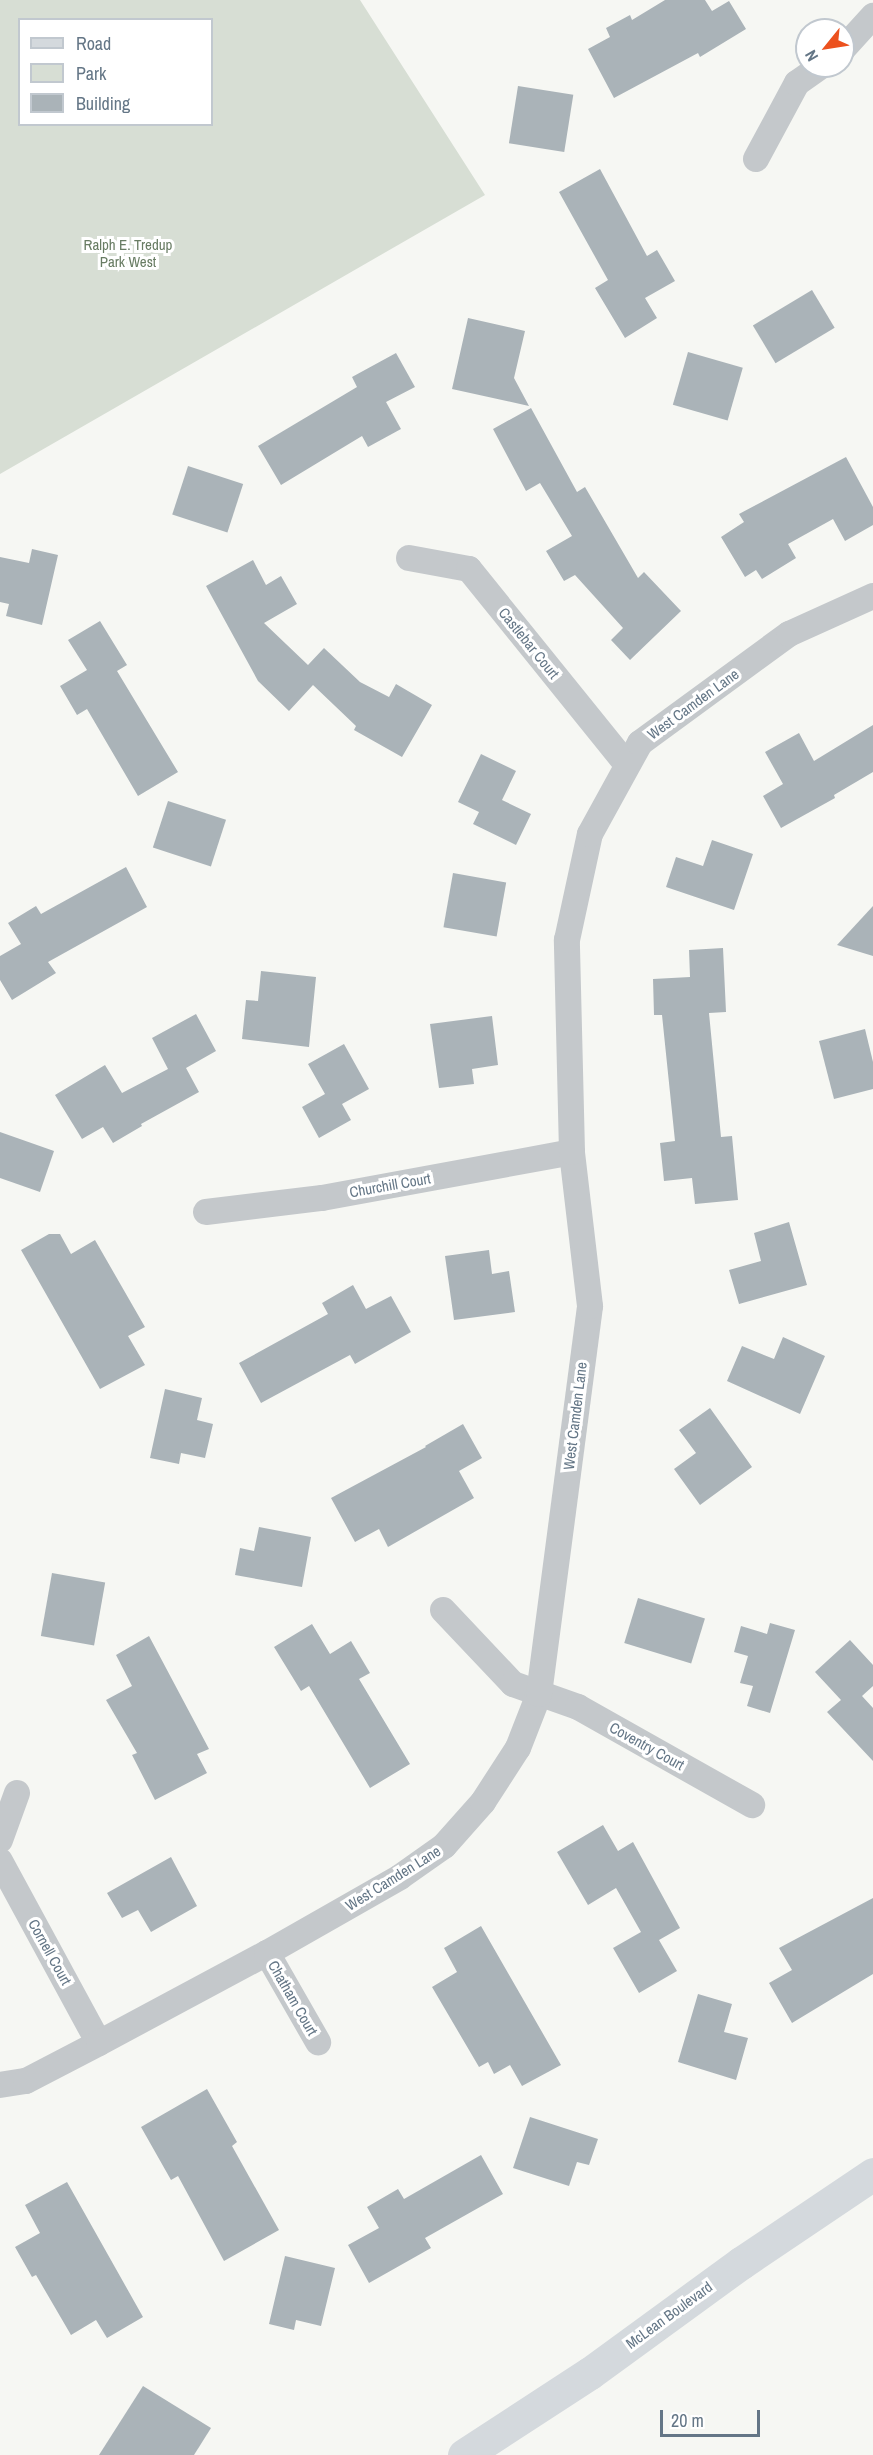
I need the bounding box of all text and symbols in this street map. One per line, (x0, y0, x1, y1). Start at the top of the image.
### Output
legend (18, 18, 213, 126)
north arrow (795, 18, 855, 78)
text: Road (76, 31, 111, 56)
text: N (799, 46, 823, 66)
text: Park (76, 61, 106, 86)
text: Building (76, 91, 130, 116)
park label: Ralph E. Tredup Park West (83, 235, 173, 270)
street label: Castlebar Court (495, 604, 563, 682)
street label: West Camden Lane (644, 665, 742, 743)
street label: Churchill Court (348, 1169, 432, 1201)
street label: West Camden Lane (559, 1361, 591, 1471)
street label: Coventry Court (606, 1718, 688, 1774)
street label: West Camden Lane (342, 1842, 444, 1914)
street label: Cornell Court (25, 1916, 75, 1988)
street label: Chatham Court (264, 1957, 322, 2039)
street label: McLean Boulevard (622, 2278, 716, 2352)
scale bar (663, 2398, 764, 2436)
text: 20 m (671, 2408, 704, 2433)

